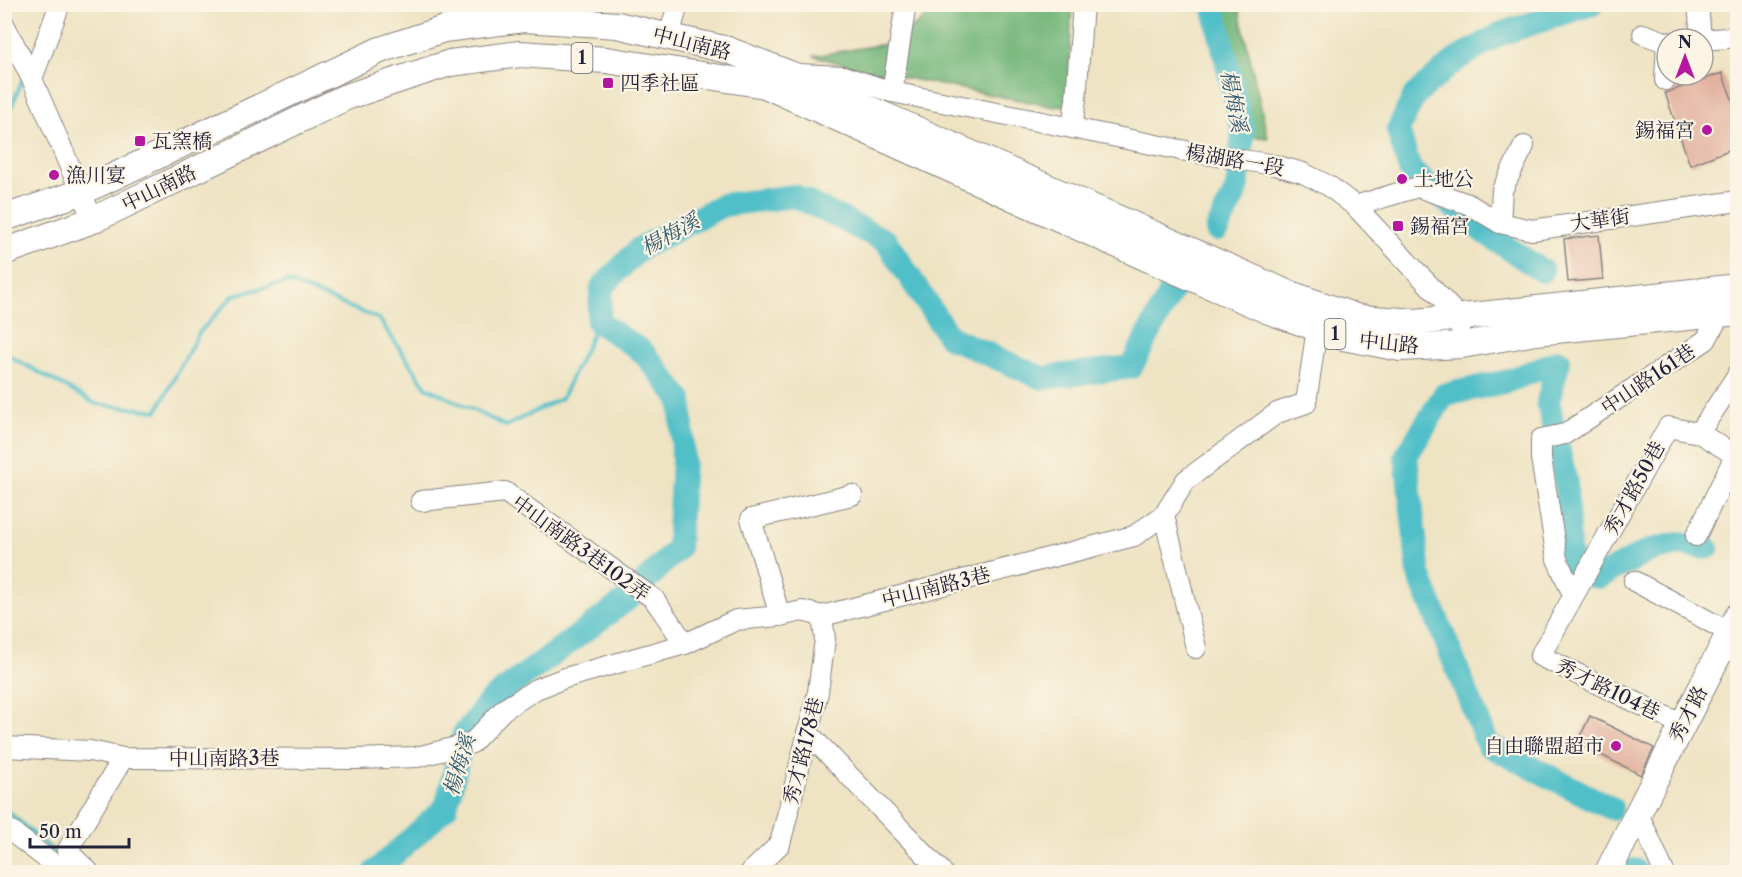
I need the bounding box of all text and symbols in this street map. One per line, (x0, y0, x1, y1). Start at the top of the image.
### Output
street label: 中山南路 (650, 22, 734, 64)
north arrow (1655, 27, 1715, 87)
text: N (1678, 32, 1692, 52)
road number: 1 (572, 43, 592, 73)
water label: 楊梅溪 (1216, 68, 1253, 136)
place label: 四季社區 (620, 71, 700, 95)
marker: 四季社區 (601, 76, 615, 90)
place label: 錫福宮 (1635, 118, 1695, 142)
marker: 錫福宮 (1700, 123, 1714, 137)
place label: 瓦窯橋 (152, 129, 212, 153)
marker: 瓦窯橋 (133, 134, 147, 148)
street label: 楊湖路一段 (1184, 139, 1286, 181)
street label: 中山南路 (118, 160, 200, 216)
place label: 漁川宴 (66, 163, 126, 187)
place label: 土地公 (1414, 167, 1474, 191)
marker: 漁川宴 (47, 168, 61, 182)
marker: 土地公 (1395, 172, 1409, 186)
street label: 大華街 (1569, 204, 1631, 236)
water label: 楊梅溪 (636, 207, 705, 260)
place label: 錫褔宮 (1410, 214, 1470, 238)
marker: 錫褔宮 (1391, 219, 1405, 233)
road number: 1 (1324, 319, 1346, 349)
street label: 中山路 (1358, 328, 1420, 358)
street label: 中山路161巷 (1596, 339, 1700, 419)
street label: 秀才路50巷 (1598, 437, 1670, 539)
street label: 中山南路3巷102弄 (508, 490, 654, 606)
street label: 中山南路3巷 (879, 562, 993, 612)
street label: 秀才路104巷 (1552, 654, 1664, 724)
street label: 秀才路 (1664, 682, 1712, 746)
street label: 秀才路178巷 (778, 695, 828, 807)
water label: 楊梅溪 (438, 729, 481, 799)
place label: 自由聯盟超市 (1484, 734, 1604, 758)
marker: 自由聯盟超市 (1609, 739, 1623, 753)
street label: 中山南路3巷 (168, 746, 280, 770)
scale bar (30, 811, 129, 849)
text: 50 m (39, 821, 82, 843)

